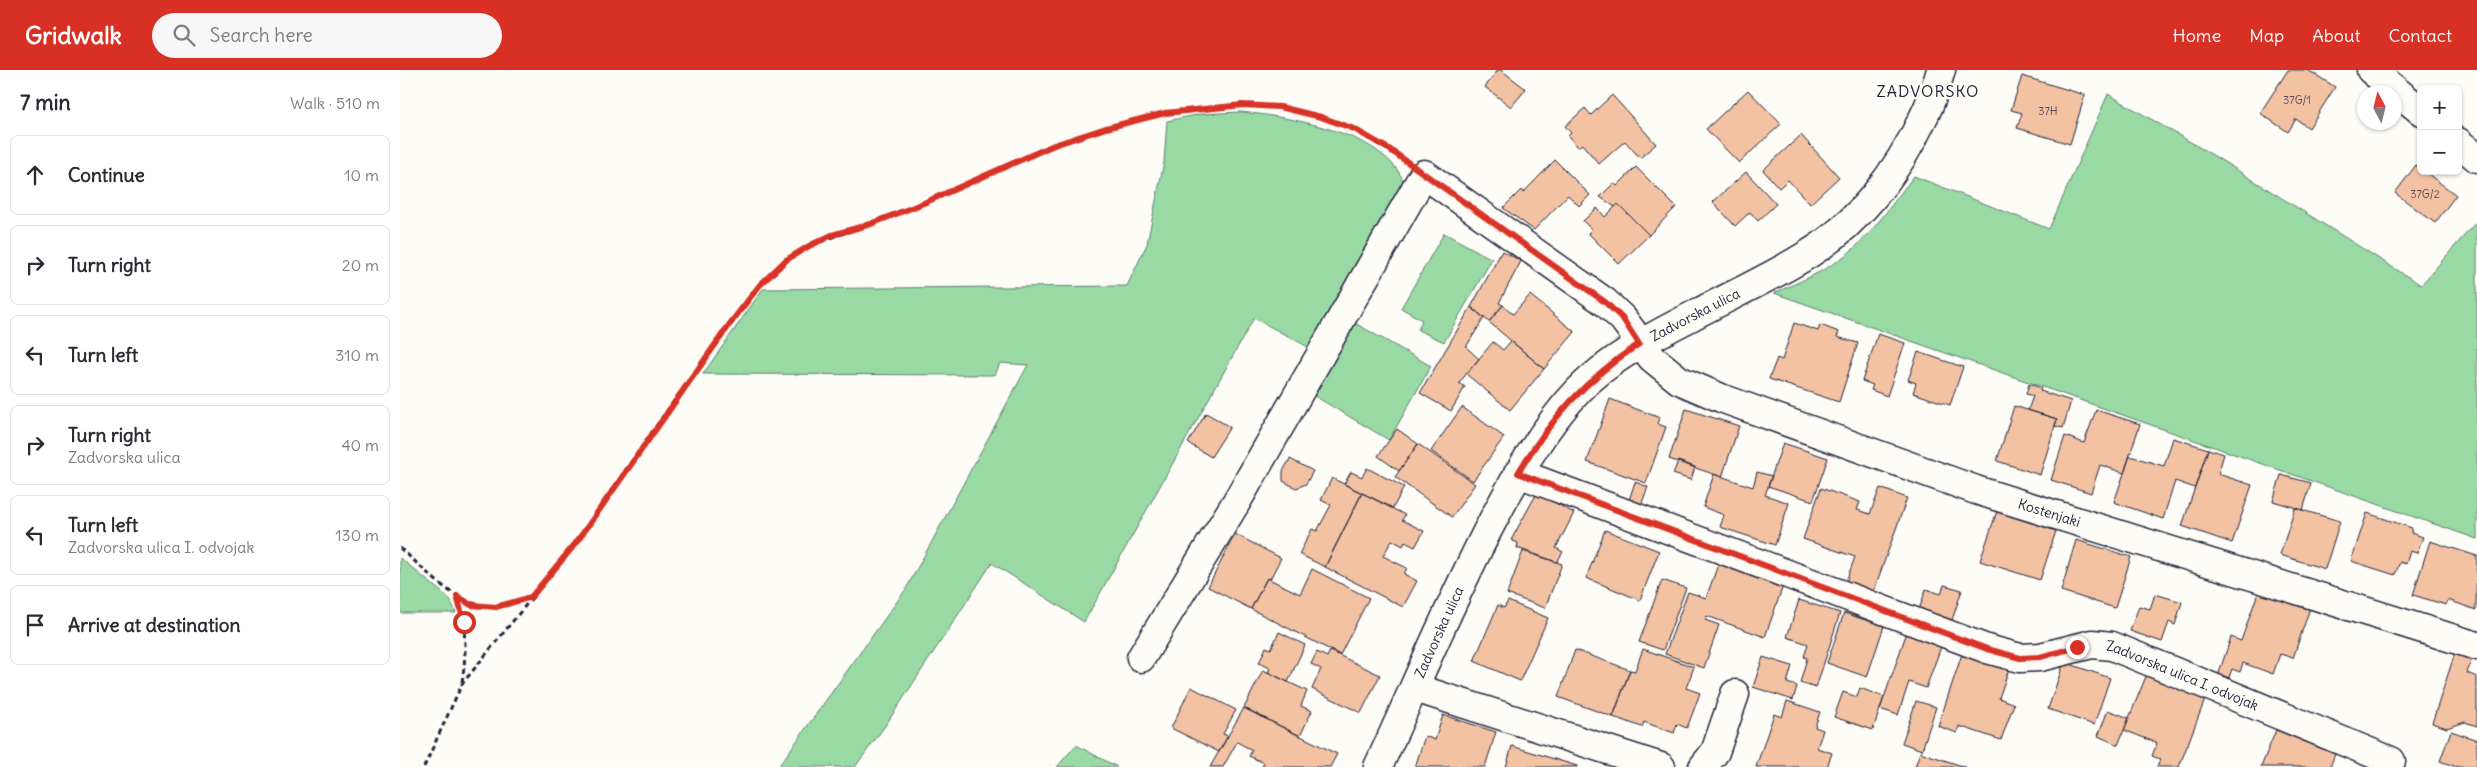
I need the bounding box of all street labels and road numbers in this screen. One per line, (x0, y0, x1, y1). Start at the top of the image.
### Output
street label: Zadvorska ulica (1647, 284, 1743, 345)
street label: Kostenjaki (2016, 495, 2083, 531)
street label: Zadvorska ulica (1410, 584, 1468, 681)
street label: Zadvorska ulica I. odvojak (2106, 636, 2261, 714)

